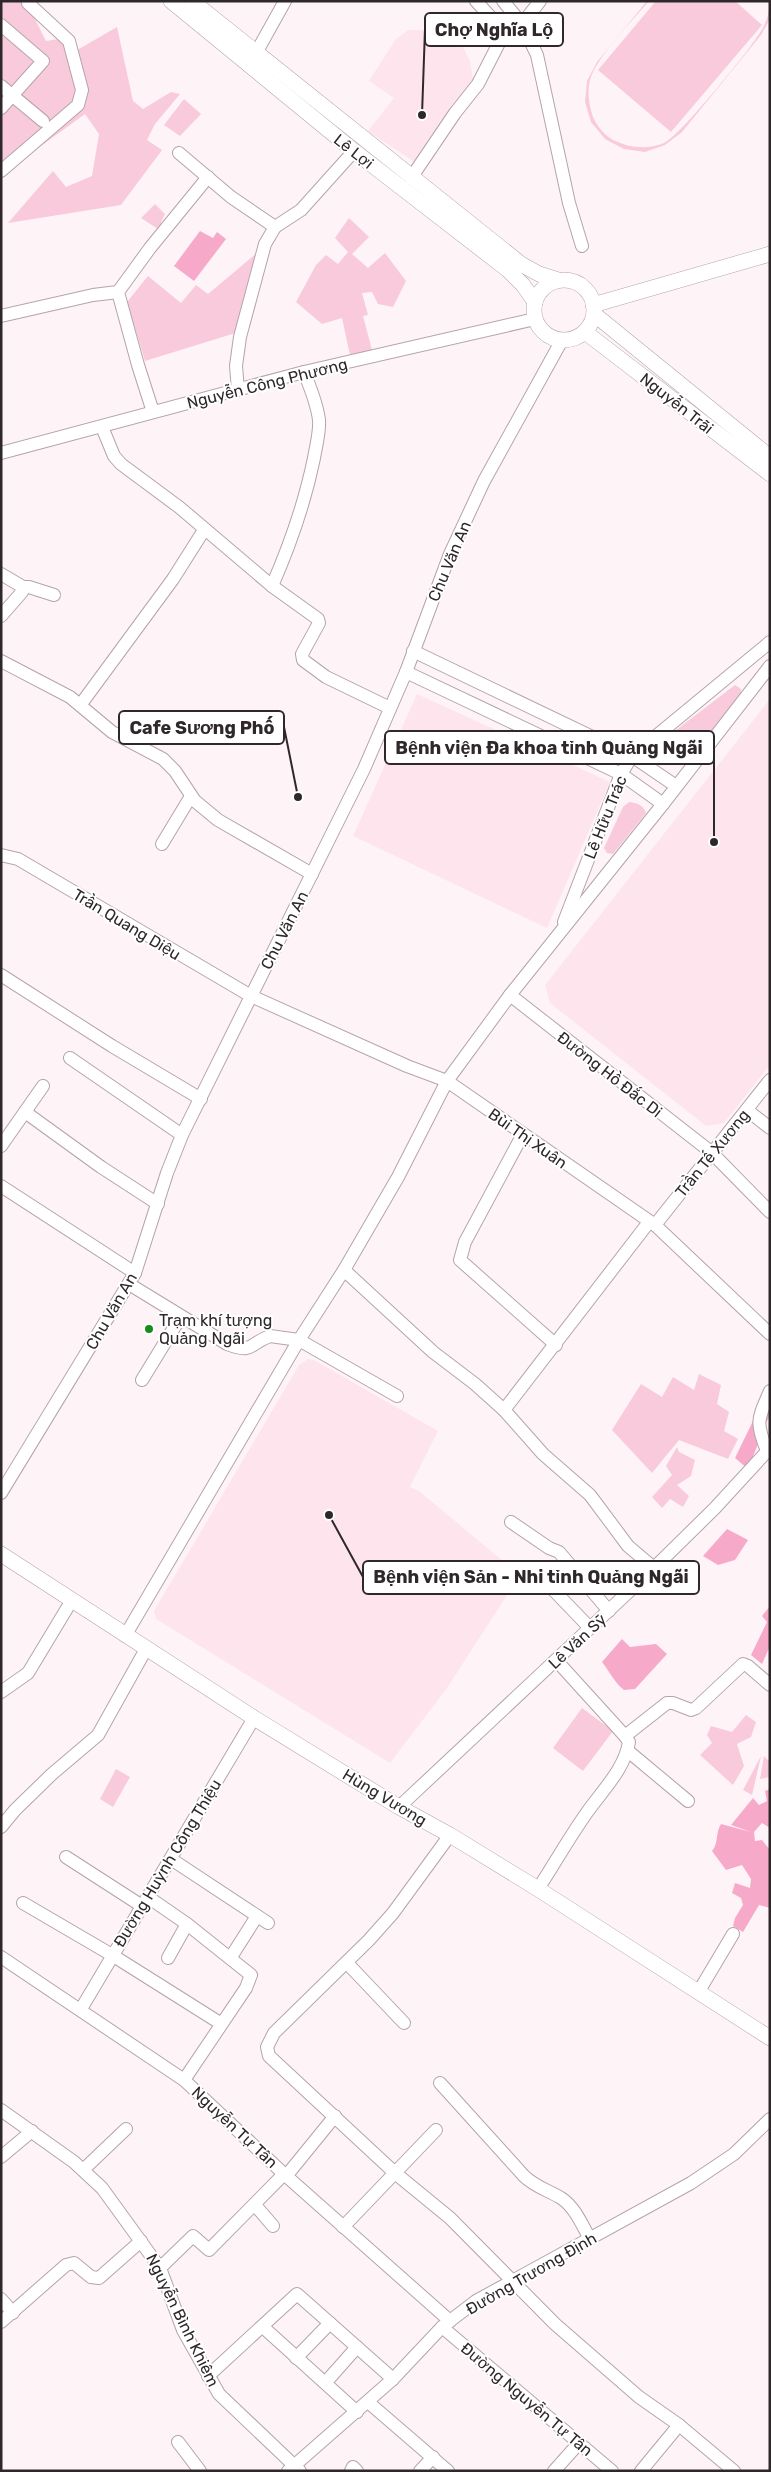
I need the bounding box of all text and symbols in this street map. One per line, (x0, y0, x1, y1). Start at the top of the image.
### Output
callout: Chợ Nghĩa Lộ (425, 13, 563, 46)
text: Chợ Nghĩa Lộ (435, 19, 553, 41)
street label: Lê Lợi (330, 130, 377, 173)
street label: Nguyễn Công Phương (184, 353, 349, 413)
street label: Nguyễn Trãi (636, 368, 718, 438)
street label: Chu Văn An (424, 518, 475, 604)
callout: Cafe Sương Phố (119, 711, 284, 744)
text: Cafe Sương Phố (129, 716, 275, 739)
callout: Bệnh viện Đa khoa tỉnh Quảng Ngãi (385, 731, 714, 764)
text: Bệnh viện Đa khoa tỉnh Quảng Ngãi (395, 737, 703, 759)
street label: Lê Hữu Trác (580, 772, 631, 862)
street label: Trần Quang Diệu (69, 884, 185, 964)
street label: Chu Văn An (257, 888, 312, 973)
street label: Đường Hồ Đắc Di (554, 1026, 667, 1121)
street label: Bùi Thị Xuân (485, 1104, 571, 1173)
street label: Trần Tế Xương (670, 1105, 753, 1201)
street label: Chu Văn An (82, 1269, 141, 1353)
place label: Trạm khí tượng Quảng Ngãi (159, 1311, 272, 1348)
marker: Trạm khí tượng Quảng Ngãi (143, 1323, 155, 1335)
callout: Bệnh viện Sản - Nhi tỉnh Quảng Ngãi (363, 1561, 699, 1594)
text: Bệnh viện Sản - Nhi tỉnh Quảng Ngãi (373, 1566, 689, 1588)
street label: Lê Văn Sỹ (544, 1610, 610, 1673)
street label: Hùng Vương (339, 1765, 430, 1830)
street label: Đường Huỳnh Công Thiệu (110, 1776, 225, 1951)
street label: Nguyễn Tự Tân (188, 2082, 283, 2172)
street label: Đường Trương Định (463, 2228, 600, 2319)
street label: Nguyễn Bình Khiêm (142, 2250, 224, 2390)
street label: Đường Nguyễn Tự Tân (457, 2338, 597, 2460)

